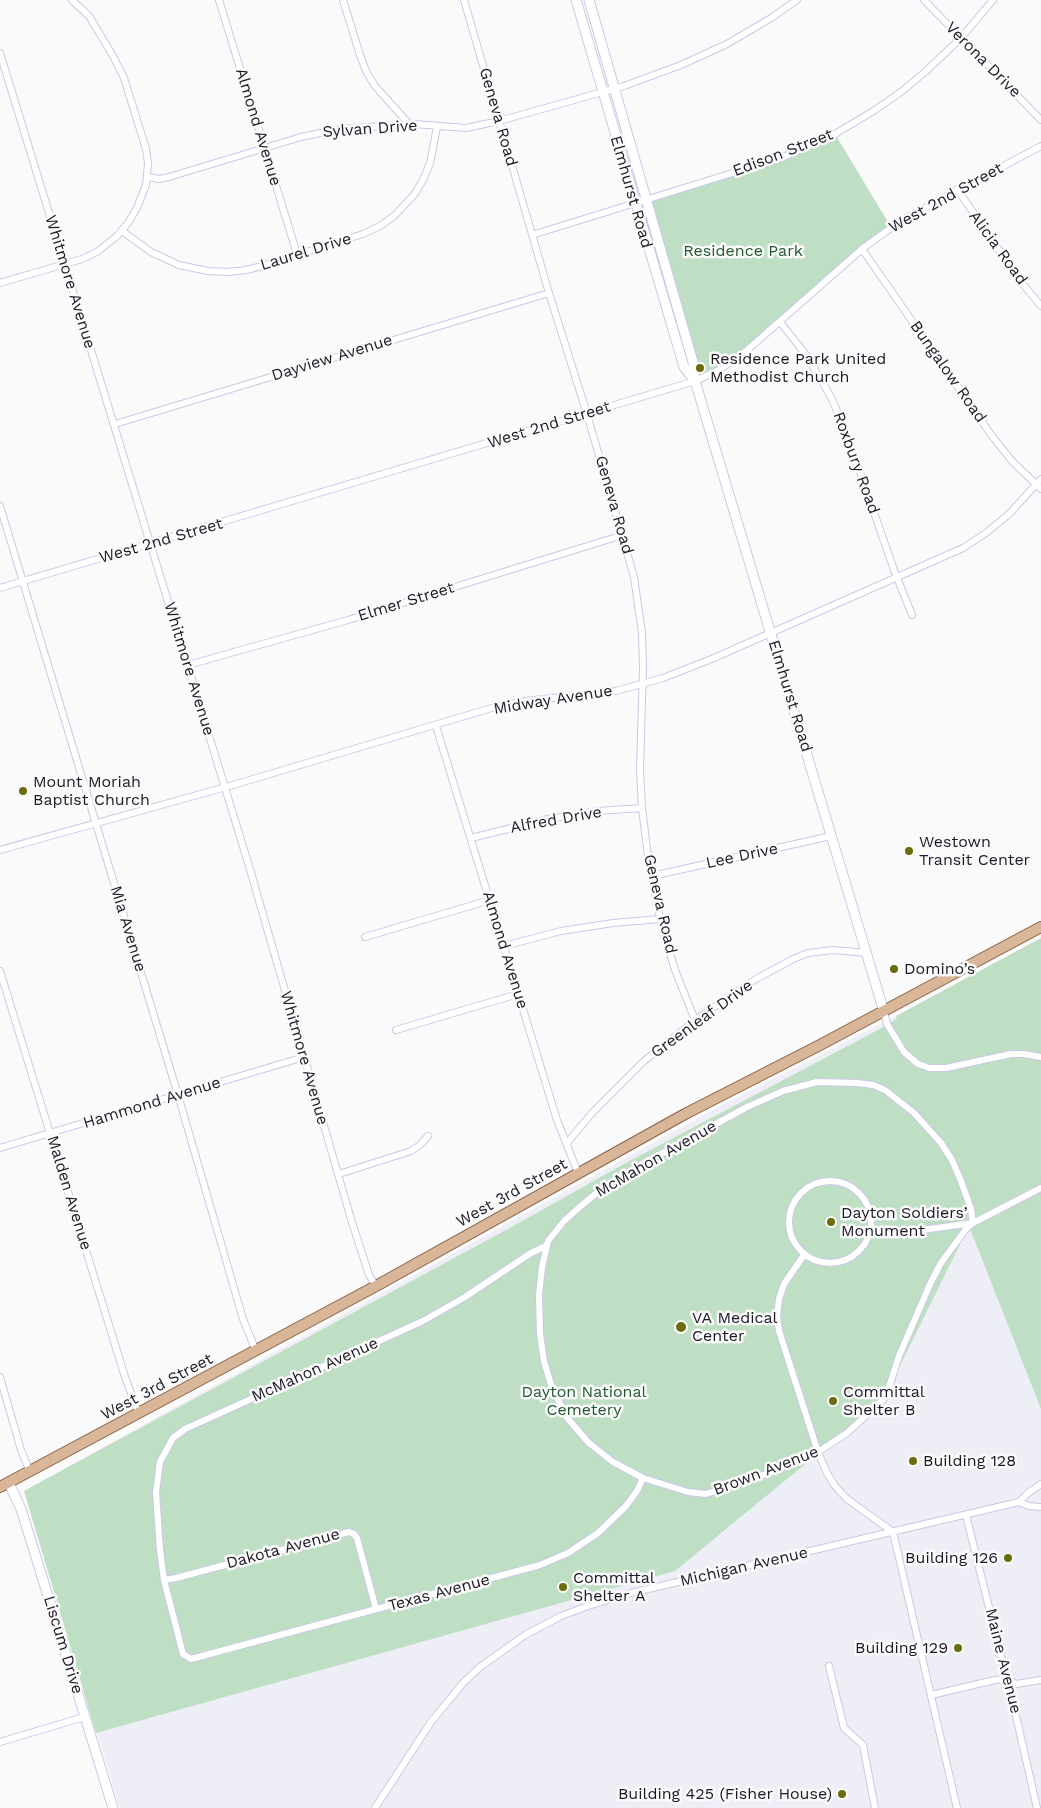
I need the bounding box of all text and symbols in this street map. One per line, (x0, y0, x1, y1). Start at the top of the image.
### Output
street label: Verona Drive (941, 18, 1025, 102)
street label: Almond Avenue (231, 66, 285, 188)
street label: Geneva Road (475, 66, 521, 168)
street label: Sylvan Drive (322, 116, 418, 142)
street label: Edison Street (730, 125, 836, 181)
street label: Elmhurst Road (606, 134, 656, 250)
street label: West 2nd Street (886, 159, 1006, 237)
street label: Alicia Road (965, 207, 1031, 289)
street label: Whitmore Avenue (41, 213, 99, 351)
street label: Laurel Drive (258, 229, 354, 275)
park label: Residence Park (683, 241, 803, 261)
street label: Bungalow Road (906, 317, 990, 427)
street label: Dayview Avenue (269, 330, 395, 386)
place label: Residence Park United Methodist Church (710, 349, 886, 387)
marker: Residence Park United Methodist Church (694, 362, 706, 374)
street label: West 2nd Street (485, 397, 613, 453)
street label: Roxbury Road (829, 409, 883, 517)
street label: Geneva Road (591, 454, 637, 556)
street label: West 2nd Street (97, 514, 225, 568)
street label: Elmer Street (356, 578, 456, 626)
street label: Whitmore Avenue (160, 600, 218, 738)
street label: Elmhurst Road (764, 638, 816, 754)
street label: Midway Avenue (492, 681, 614, 719)
place label: Mount Moriah Baptist Church (33, 772, 150, 810)
marker: Mount Moriah Baptist Church (17, 785, 29, 797)
street label: Alfred Drive (509, 803, 603, 837)
place label: Westown Transit Center (919, 832, 1030, 870)
street label: Lee Drive (704, 839, 780, 873)
marker: Westown Transit Center (903, 845, 915, 857)
street label: Geneva Road (639, 852, 681, 956)
street label: Mia Avenue (106, 884, 150, 974)
street label: Almond Avenue (478, 889, 532, 1011)
place label: Domino’s (904, 959, 975, 979)
marker: Domino’s (888, 963, 900, 975)
street label: Greenleaf Drive (647, 976, 757, 1062)
street label: Whitmore Avenue (276, 989, 332, 1127)
street label: Hammond Avenue (81, 1073, 223, 1133)
street label: McMahon Avenue (592, 1117, 720, 1201)
street label: Malden Avenue (42, 1133, 96, 1253)
street label: West 3rd Street (453, 1155, 571, 1231)
place label: Dayton Soldiers’ Monument (841, 1203, 967, 1241)
marker: Dayton Soldiers’ Monument (825, 1216, 837, 1228)
place label: VA Medical Center (692, 1308, 777, 1346)
marker: VA Medical Center (674, 1320, 688, 1334)
street label: McMahon Avenue (249, 1333, 381, 1407)
street label: West 3rd Street (98, 1349, 216, 1425)
park label: Dayton National Cemetery (522, 1382, 646, 1420)
place label: Committal Shelter B (843, 1382, 925, 1420)
marker: Committal Shelter B (827, 1395, 839, 1407)
street label: Brown Avenue (711, 1442, 821, 1500)
place label: Building 128 (923, 1451, 1016, 1471)
marker: Building 128 (907, 1455, 919, 1467)
street label: Dakota Avenue (224, 1525, 342, 1573)
street label: Michigan Avenue (678, 1543, 810, 1591)
place label: Building 126 (905, 1548, 998, 1568)
marker: Building 126 (1002, 1552, 1014, 1564)
place label: Committal Shelter A (573, 1568, 655, 1606)
street label: Texas Avenue (386, 1570, 492, 1616)
marker: Committal Shelter A (557, 1581, 569, 1593)
street label: Liscum Drive (39, 1594, 87, 1696)
street label: Maine Avenue (981, 1606, 1025, 1716)
place label: Building 129 (855, 1638, 948, 1658)
marker: Building 129 (952, 1642, 964, 1654)
place label: Building 425 (Fisher House) (618, 1784, 832, 1804)
marker: Building 425 (Fisher House) (836, 1788, 848, 1800)

